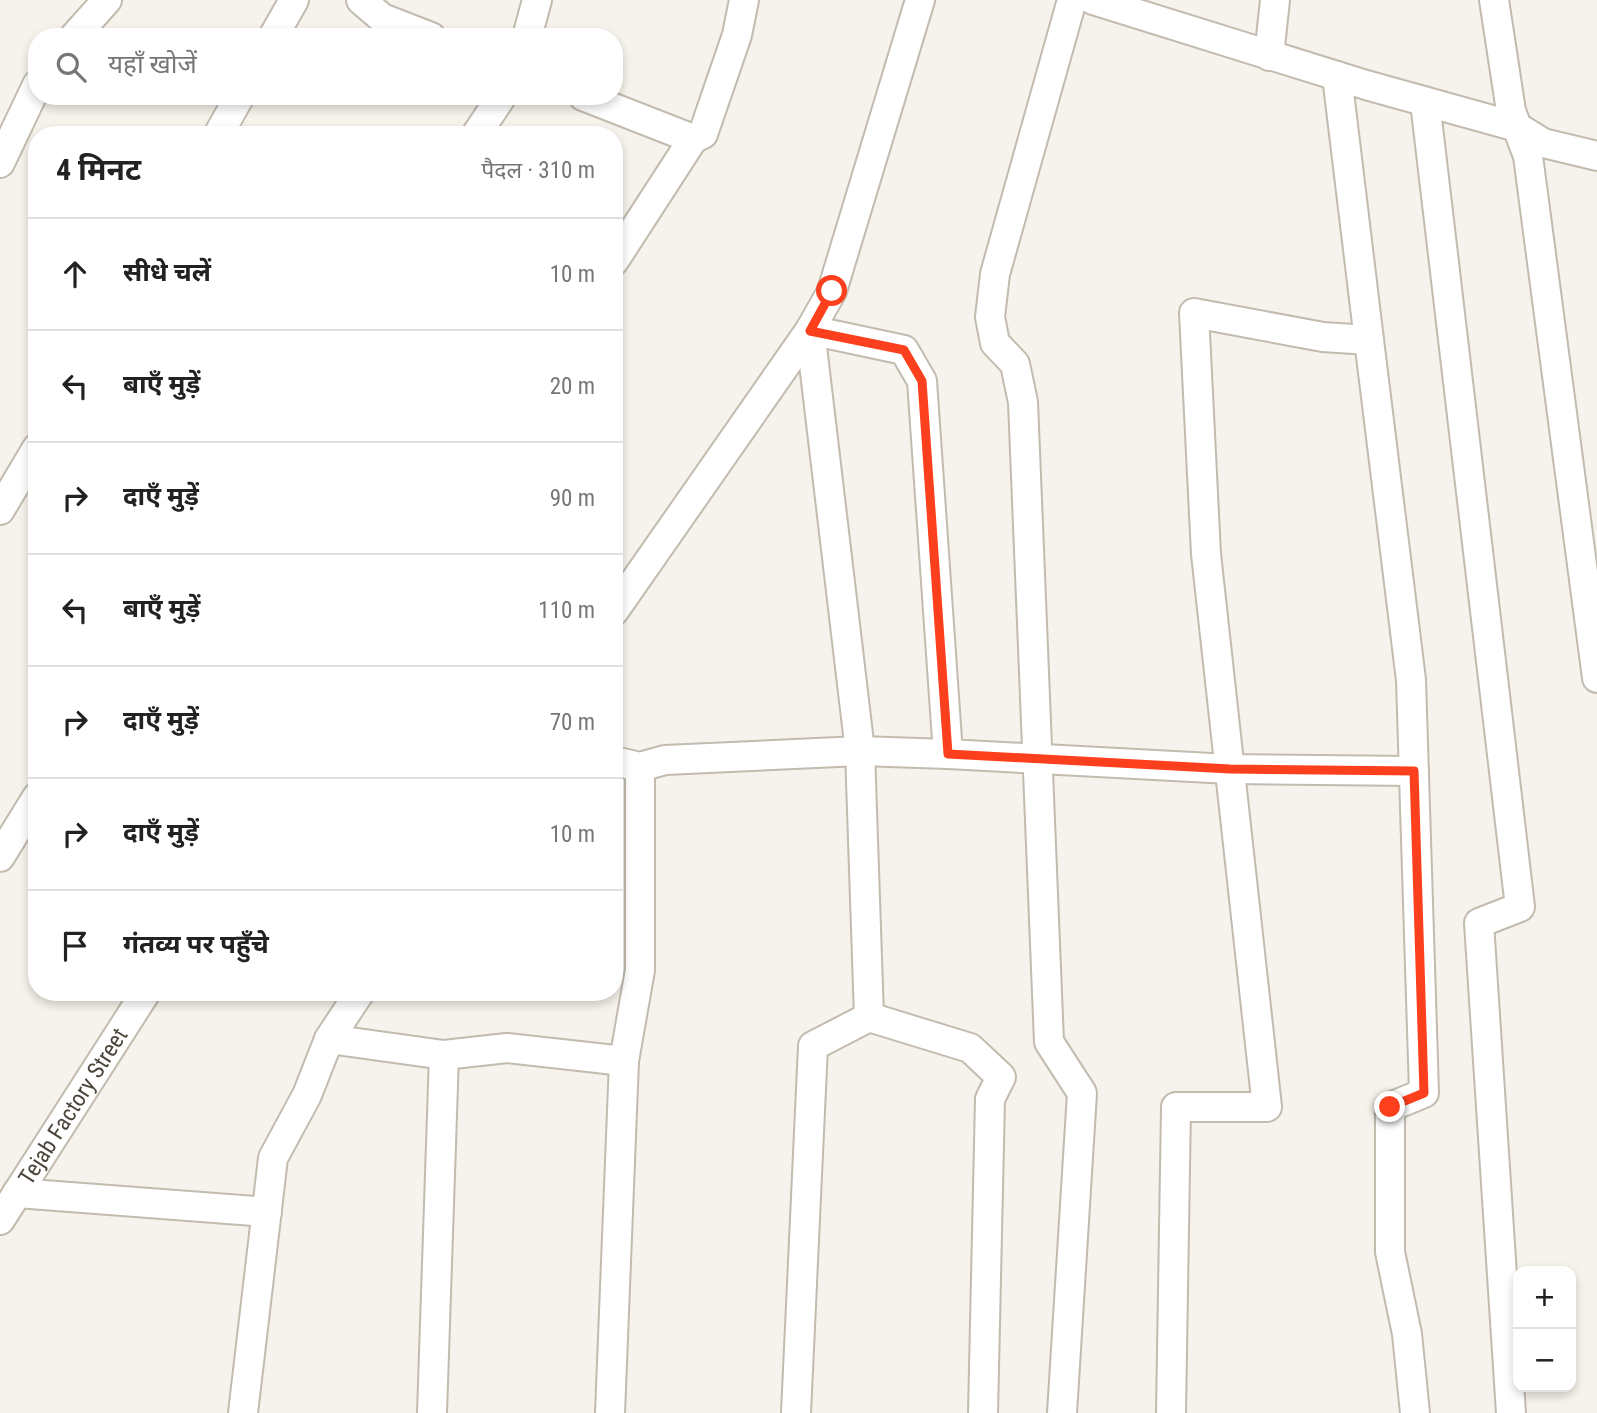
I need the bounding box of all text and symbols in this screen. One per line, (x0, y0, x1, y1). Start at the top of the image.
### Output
search box (28, 28, 623, 105)
icon: search (52, 48, 90, 86)
text: यहाँ खोजें (108, 49, 197, 79)
text: 4 मिनट (56, 152, 141, 187)
text: पैदल · 310 m (481, 157, 595, 184)
icon: ahead (56, 255, 94, 293)
text: सीधे चलें (123, 257, 211, 287)
text: 10 m (550, 261, 595, 288)
route start (816, 275, 847, 306)
icon: left (56, 367, 94, 405)
text: बाएँ मुड़ें (123, 369, 200, 399)
text: 20 m (550, 373, 595, 400)
icon: right (56, 479, 94, 517)
text: दाएँ मुड़ें (123, 481, 199, 511)
text: 90 m (550, 485, 595, 512)
icon: left (56, 591, 94, 629)
text: बाएँ मुड़ें (123, 593, 200, 623)
text: 110 m (538, 597, 595, 624)
icon: right (56, 703, 94, 741)
text: दाएँ मुड़ें (123, 705, 199, 735)
text: 70 m (550, 709, 595, 736)
icon: right (56, 815, 94, 853)
text: दाएँ मुड़ें (123, 817, 199, 847)
text: 10 m (550, 821, 595, 848)
icon: arrive (56, 927, 94, 965)
text: गंतव्य पर पहुँचे (123, 929, 269, 959)
street label: Tejab Factory Street (13, 1023, 133, 1190)
route end (1374, 1091, 1405, 1122)
map controls (1513, 1266, 1576, 1392)
button: + (1513, 1266, 1576, 1329)
button: − (1513, 1329, 1576, 1392)

